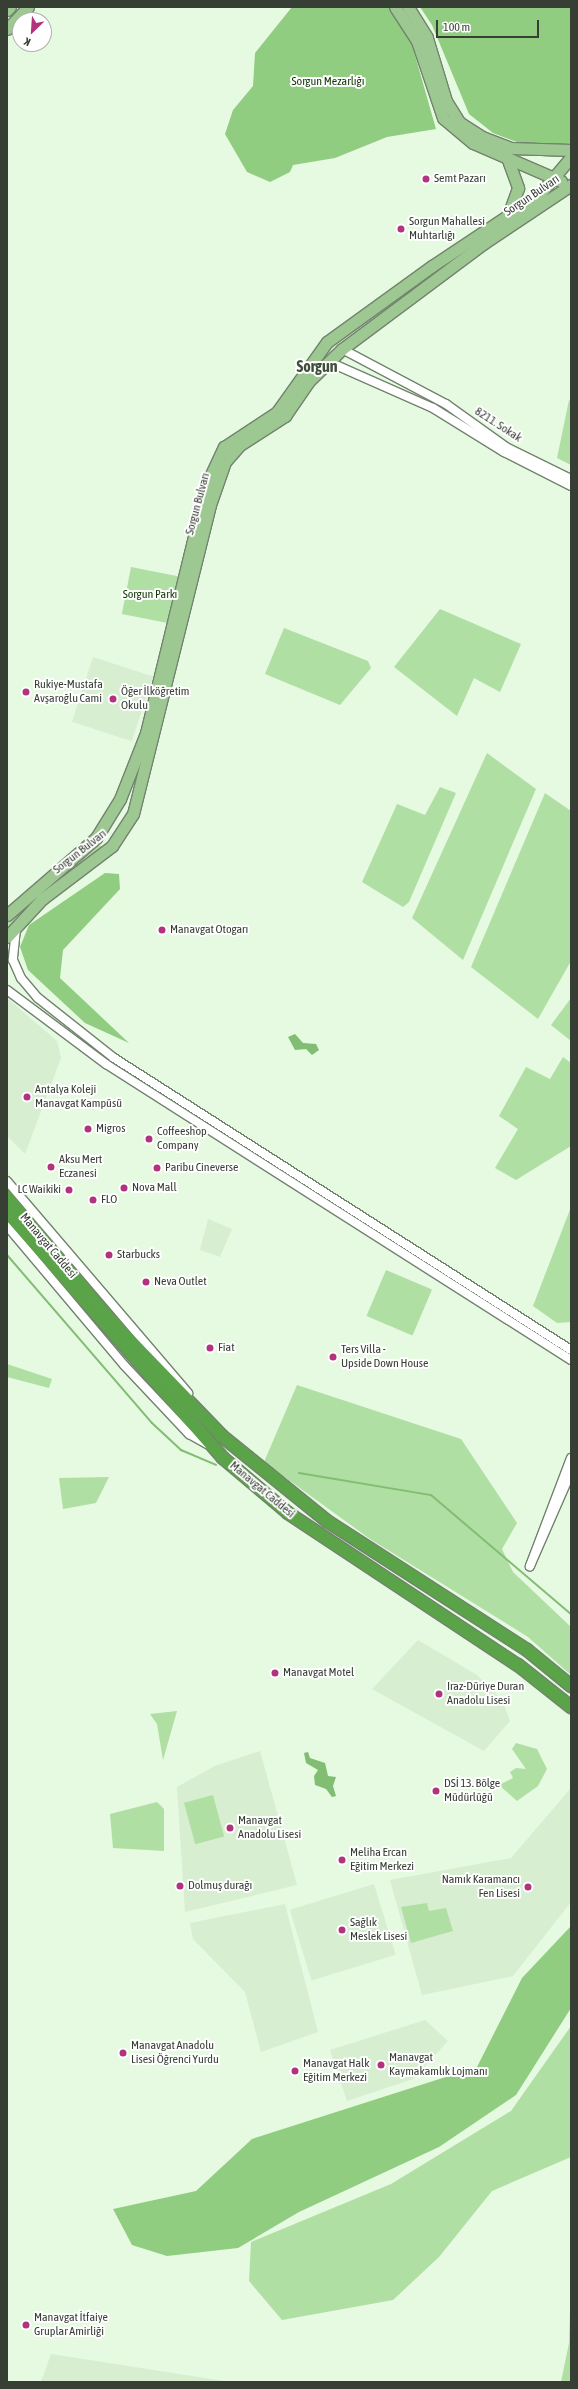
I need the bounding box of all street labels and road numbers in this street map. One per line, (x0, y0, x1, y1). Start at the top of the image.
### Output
street label: Sorgun Bulvarı (502, 172, 562, 220)
street label: 8211. Sokak (472, 404, 524, 446)
street label: Sorgun Bulvarı (183, 471, 213, 537)
street label: Sorgun Bulvarı (51, 827, 109, 877)
street label: Manavgat Caddesi (17, 1211, 79, 1281)
street label: Manavgat Caddesi (227, 1459, 297, 1521)

